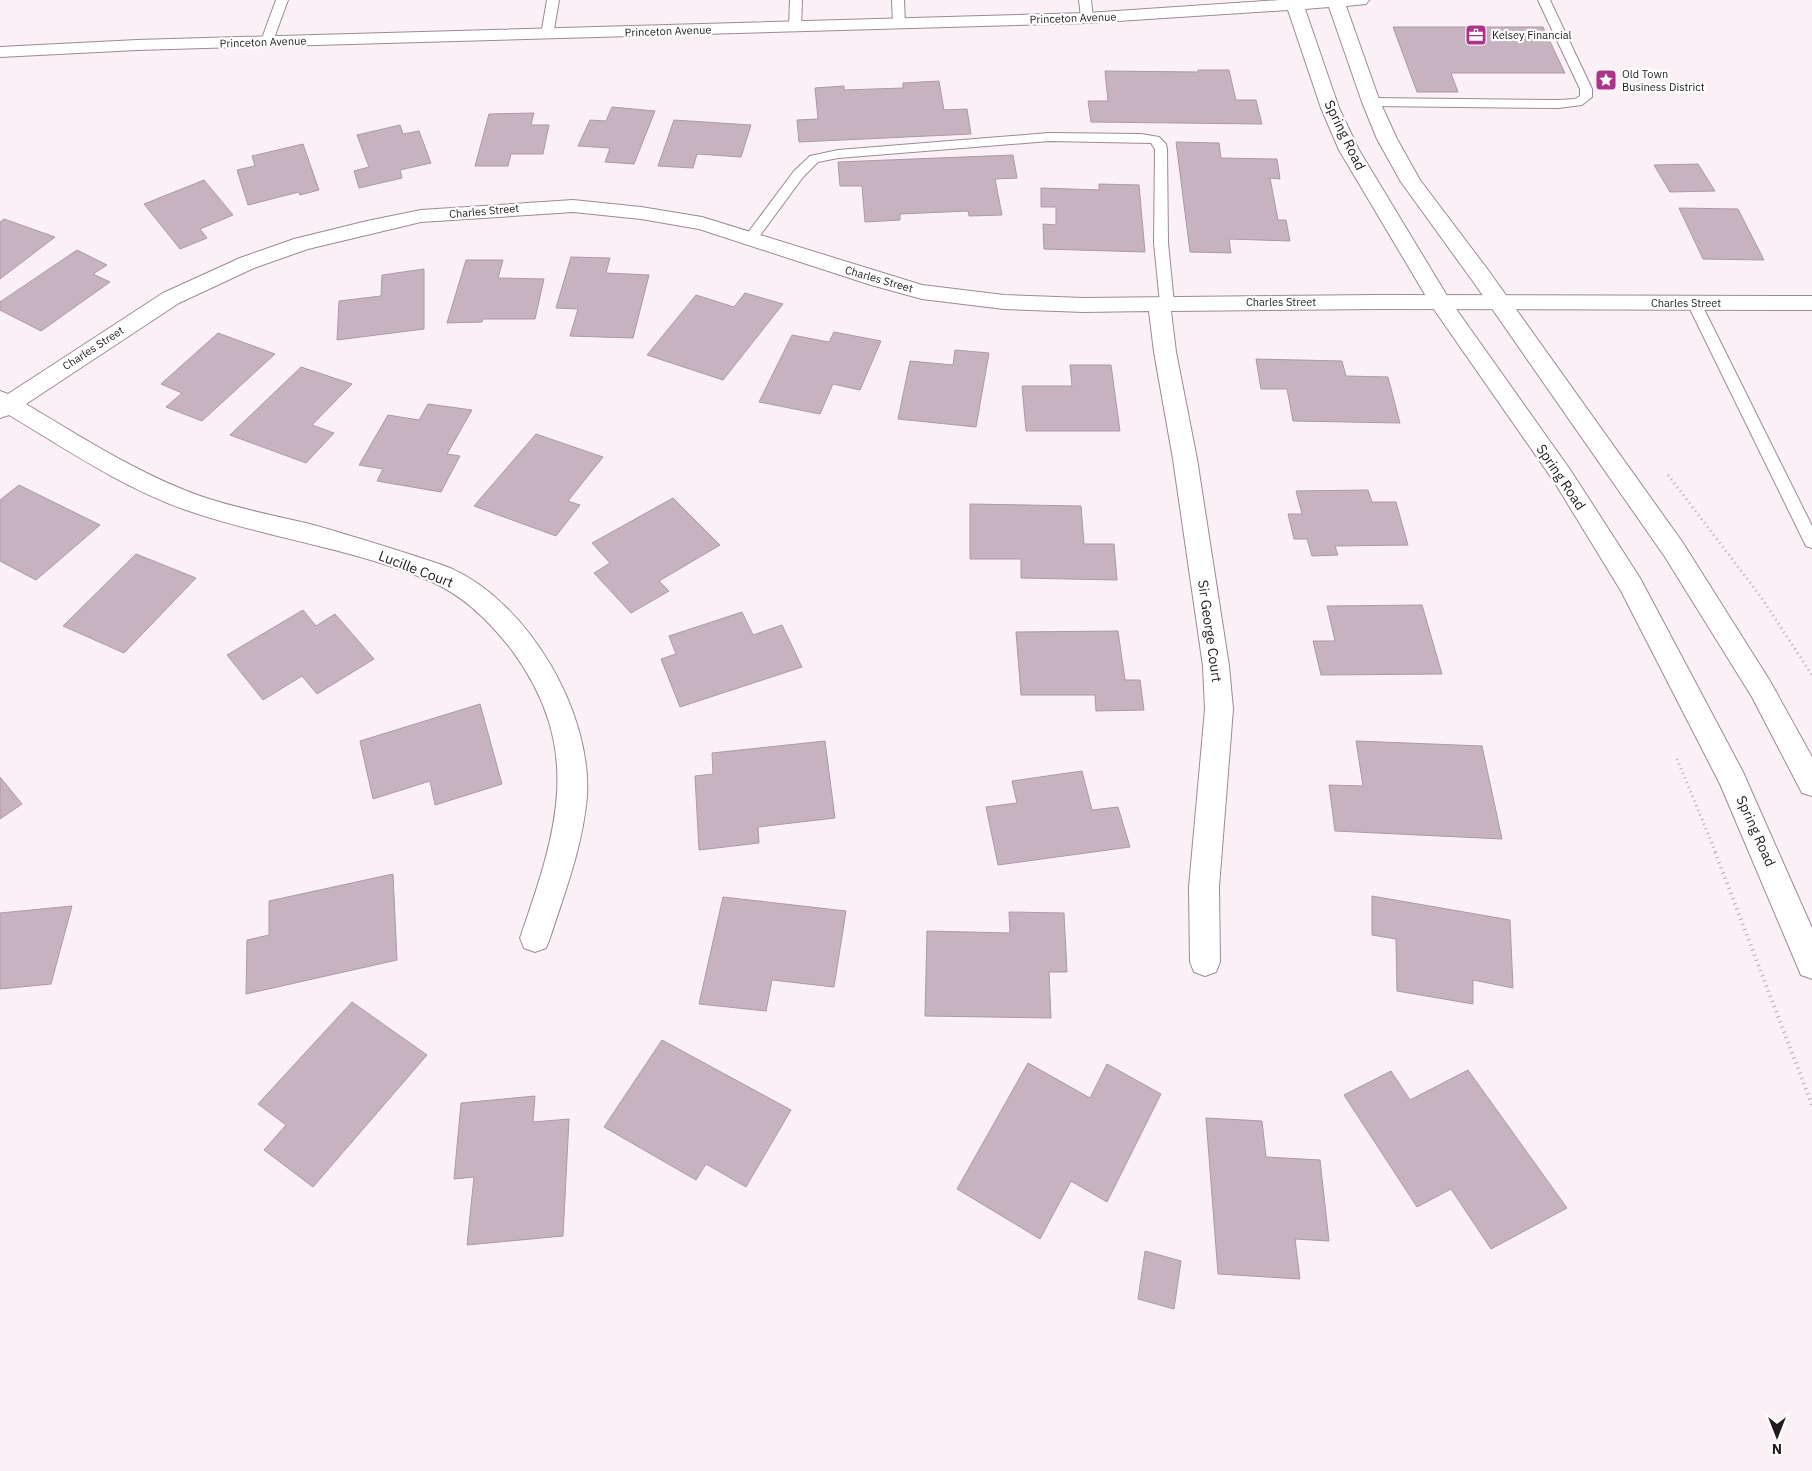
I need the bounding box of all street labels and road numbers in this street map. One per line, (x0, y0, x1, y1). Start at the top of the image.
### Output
street label: Princeton Avenue (1029, 9, 1117, 27)
street label: Princeton Avenue (624, 22, 712, 40)
street label: Princeton Avenue (219, 33, 307, 51)
street label: Spring Road (1320, 97, 1370, 173)
street label: Charles Street (448, 201, 520, 221)
street label: Charles Street (843, 263, 915, 295)
street label: Charles Street (1246, 295, 1316, 309)
street label: Charles Street (1651, 296, 1721, 310)
street label: Charles Street (60, 323, 126, 373)
street label: Spring Road (1532, 441, 1590, 513)
street label: Lucille Court (376, 547, 456, 591)
street label: Sir George Court (1194, 579, 1226, 683)
street label: Spring Road (1732, 793, 1780, 869)

